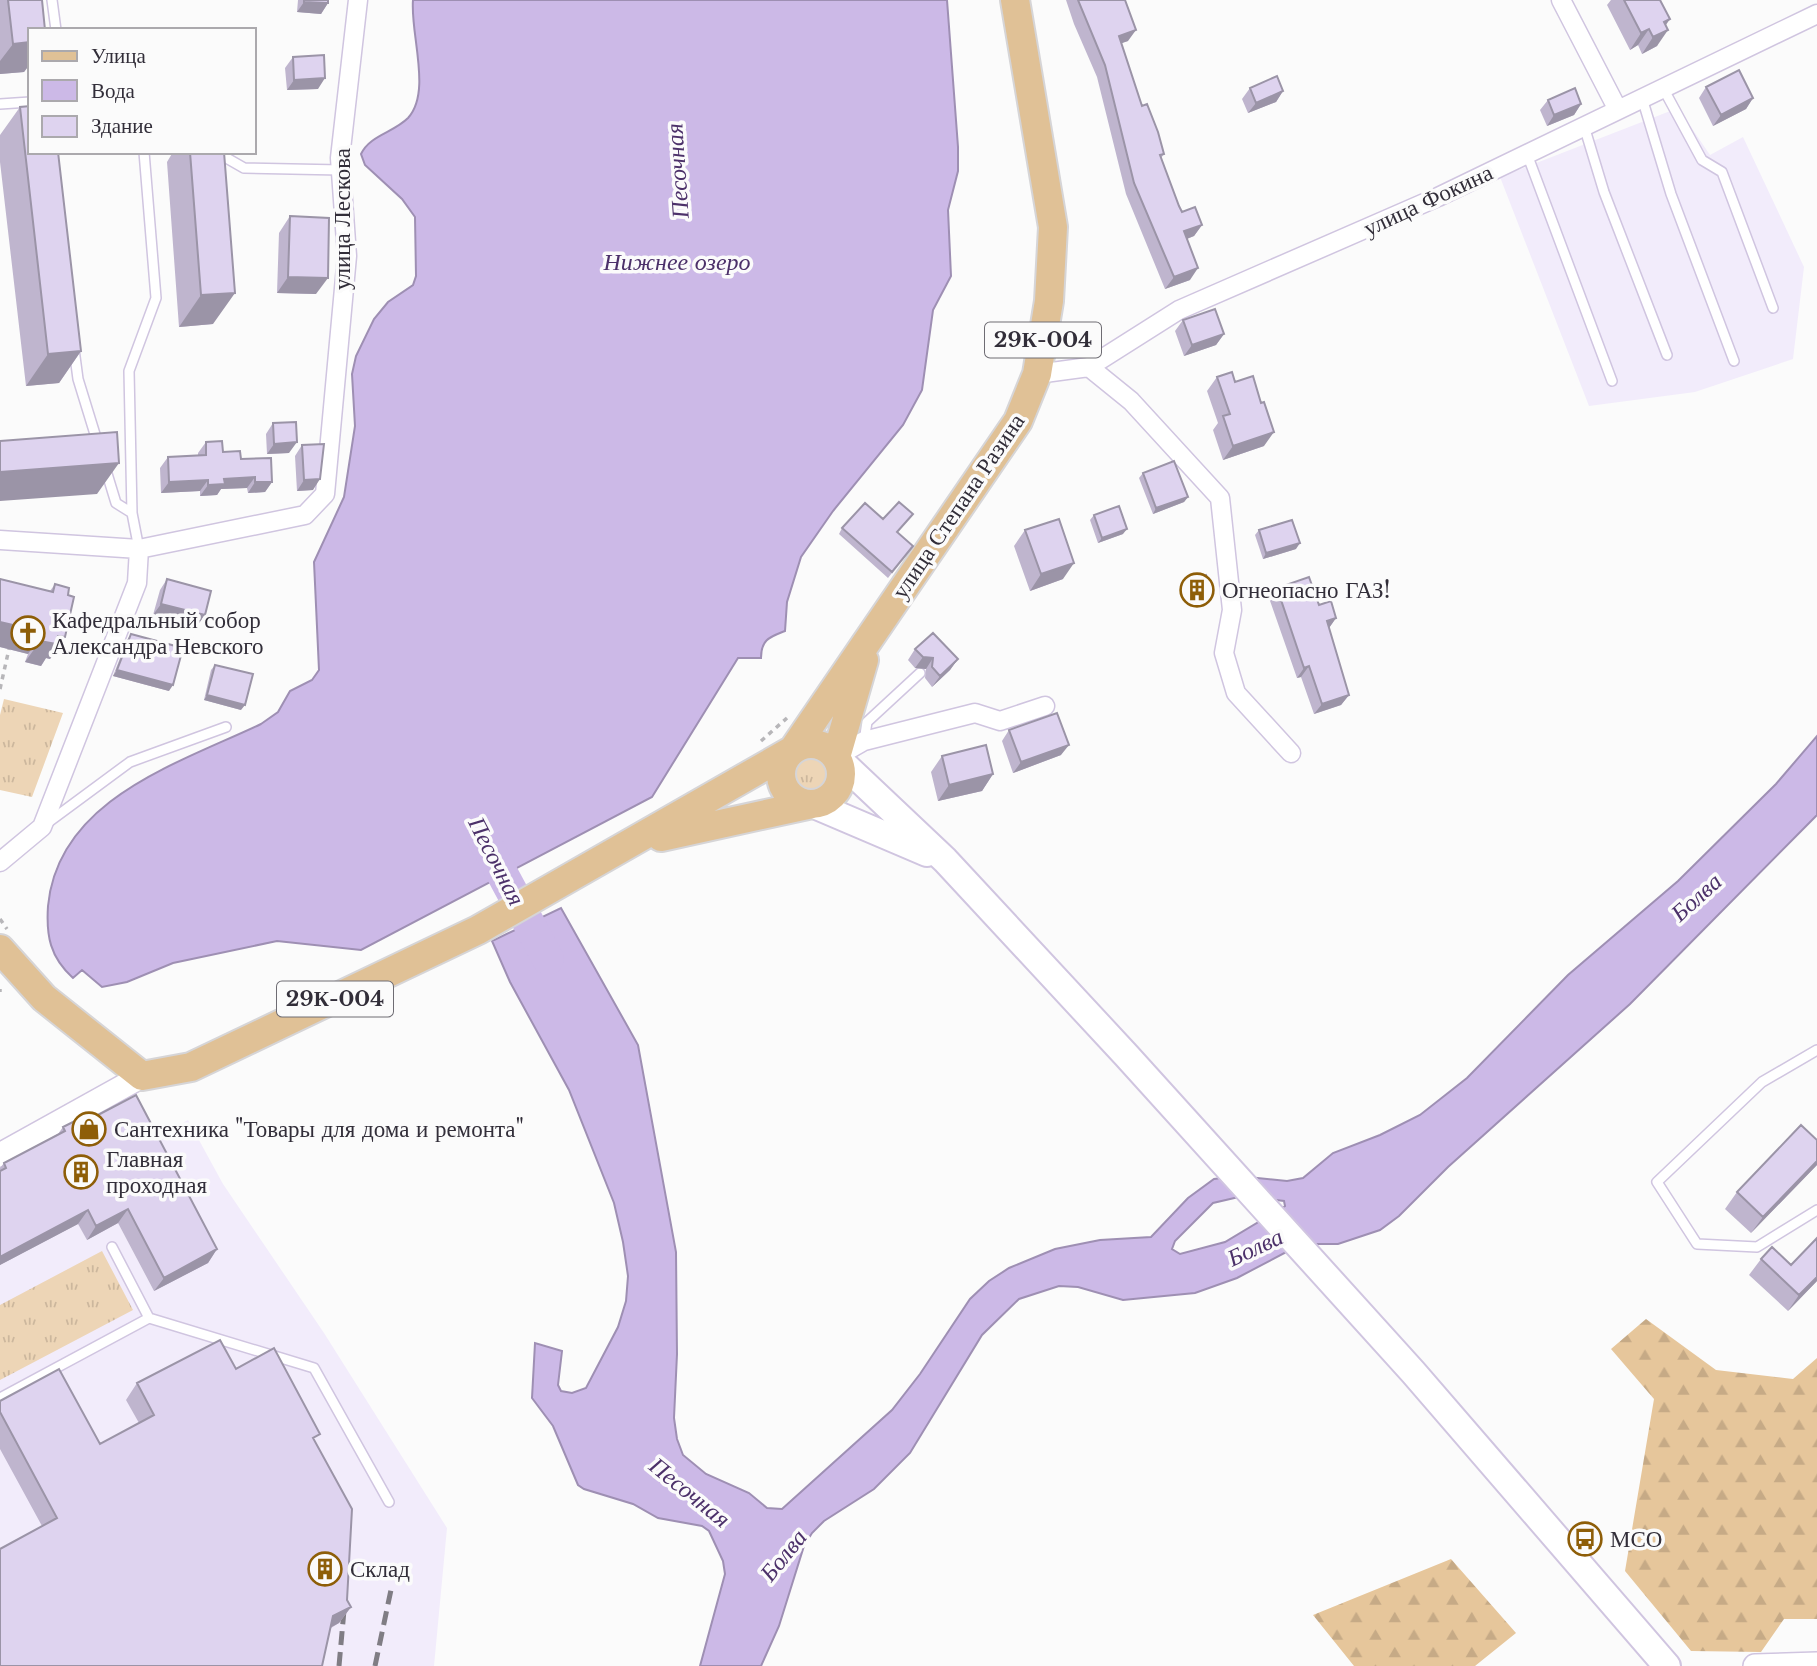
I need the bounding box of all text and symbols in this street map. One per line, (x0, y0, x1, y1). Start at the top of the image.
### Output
legend (28, 28, 256, 154)
text: Улица (91, 43, 146, 69)
text: Вода (91, 78, 136, 104)
text: Здание (91, 113, 153, 139)
water label: Песочная (659, 122, 695, 221)
street label: улица Лескова (328, 148, 356, 290)
street label: улица Фокина (1359, 158, 1497, 242)
water label: Нижнее озеро (602, 247, 751, 276)
road number: 29К-004 (985, 322, 1101, 358)
street label: улица Степана Разина (886, 408, 1030, 604)
building icon: Огнеопасно ГАЗ! (1178, 571, 1216, 609)
place label: Огнеопасно ГАЗ! (1222, 576, 1391, 604)
place label: Кафедральный собор Александра Невского (52, 606, 264, 660)
church icon: Кафедральный собор Александра Невского (9, 614, 47, 652)
water label: Песочная (462, 811, 532, 910)
water label: Болва (1664, 867, 1727, 928)
road number: 29К-004 (277, 982, 393, 1016)
shop icon: Сантехника "Товары для дома и ремонта" (70, 1110, 108, 1148)
place label: Сантехника "Товары для дома и ремонта" (114, 1115, 524, 1143)
place label: Главная проходная (106, 1145, 207, 1199)
building icon: Главная проходная (62, 1153, 100, 1191)
water label: Болва (1222, 1222, 1288, 1273)
water label: Песочная (643, 1450, 736, 1533)
bus stop icon: МСО (1566, 1520, 1604, 1558)
water label: Болва (753, 1523, 813, 1588)
place label: МСО (1610, 1525, 1662, 1553)
building icon: Склад (306, 1550, 344, 1588)
place label: Склад (350, 1555, 410, 1583)

